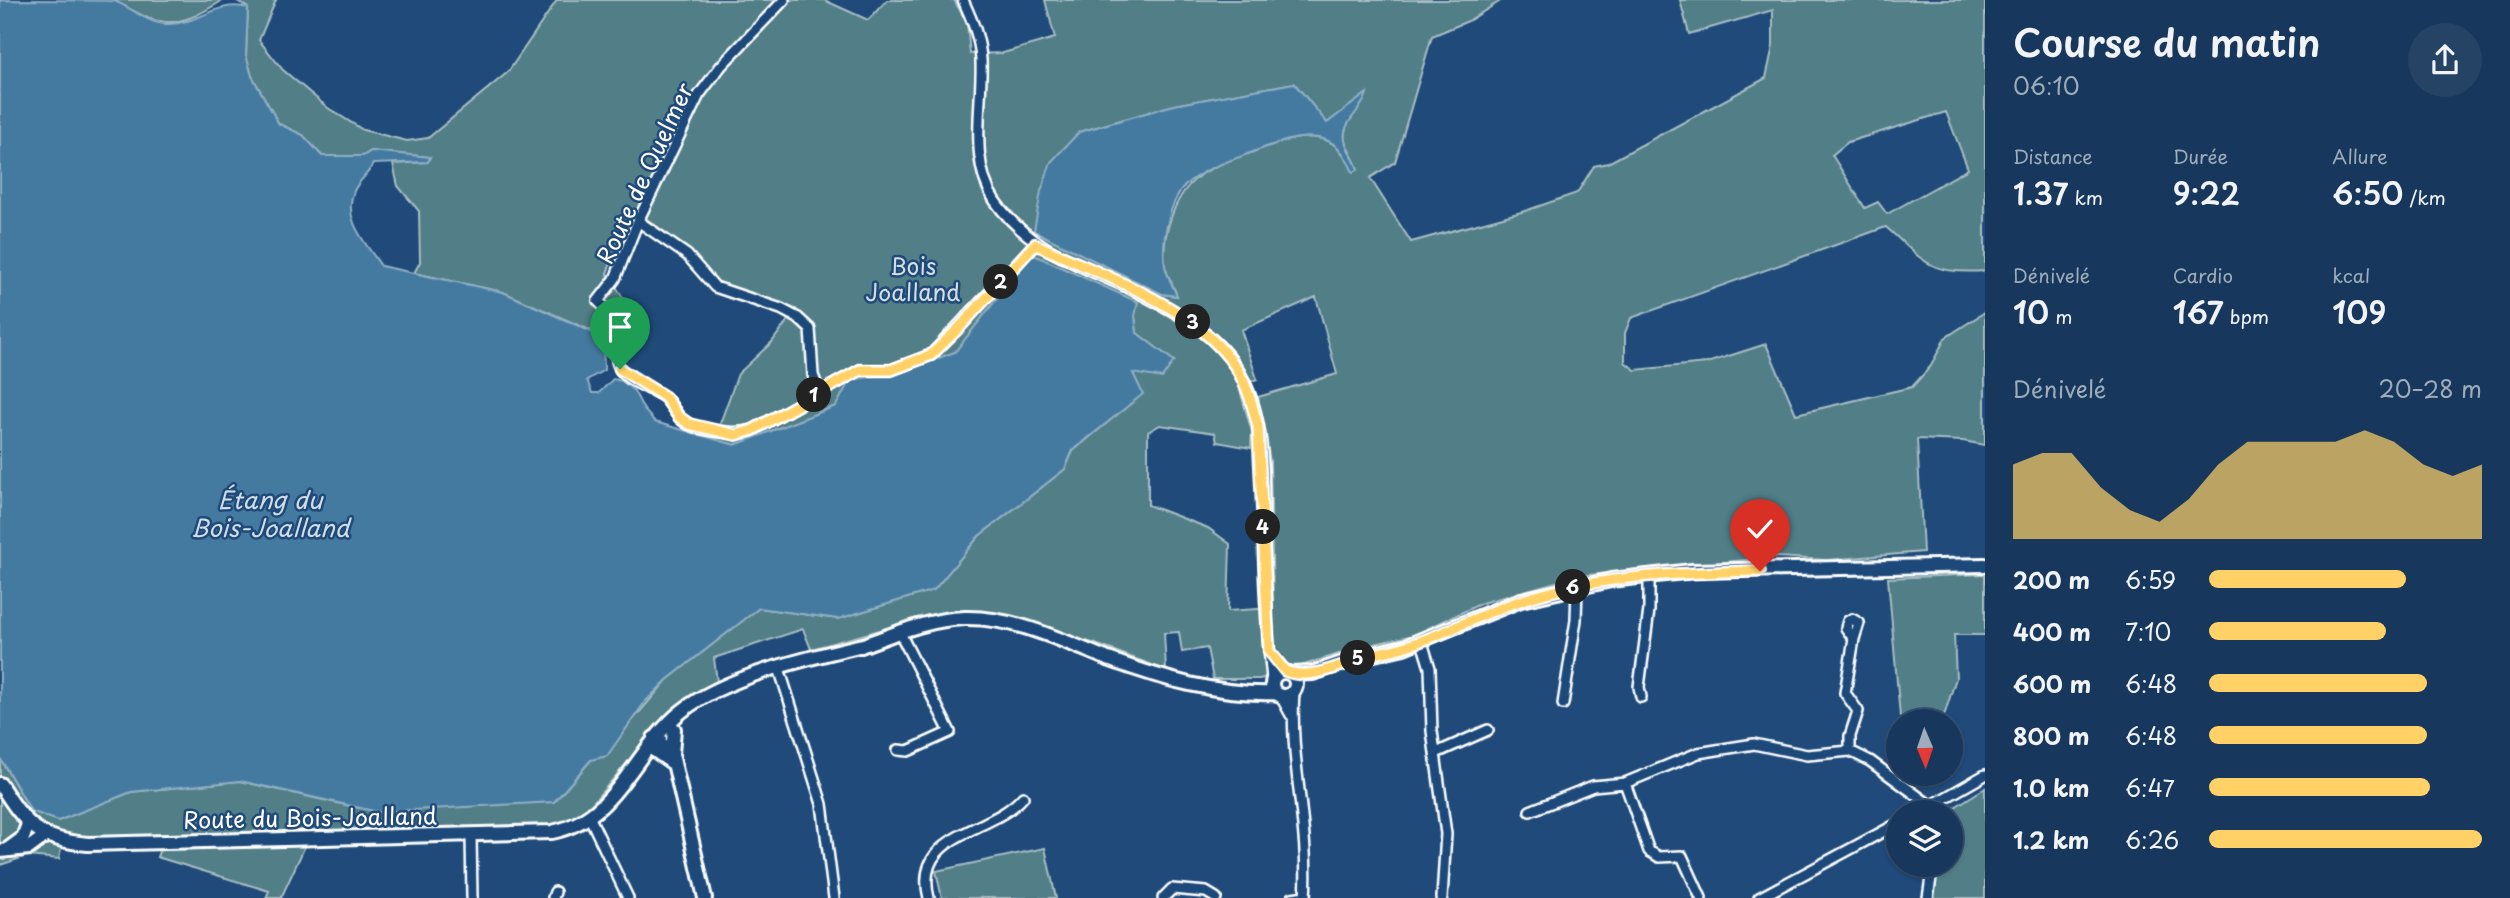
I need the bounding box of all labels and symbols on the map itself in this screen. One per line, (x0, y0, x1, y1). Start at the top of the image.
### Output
street label: Route de Quelmer (587, 76, 702, 269)
park label: Bois Joalland (866, 248, 960, 309)
pin: 2 (984, 264, 1018, 300)
pin (590, 297, 650, 369)
pin: 3 (1176, 304, 1210, 340)
pin: 1 (796, 378, 832, 412)
water label: Étang du Bois-Joalland (191, 481, 352, 545)
pin (1730, 499, 1790, 571)
pin: 4 (1246, 510, 1280, 544)
pin: 6 (1556, 570, 1590, 604)
pin: 5 (1340, 640, 1376, 676)
north arrow (1886, 709, 1964, 786)
street label: Route du Bois-Joalland (183, 797, 437, 837)

